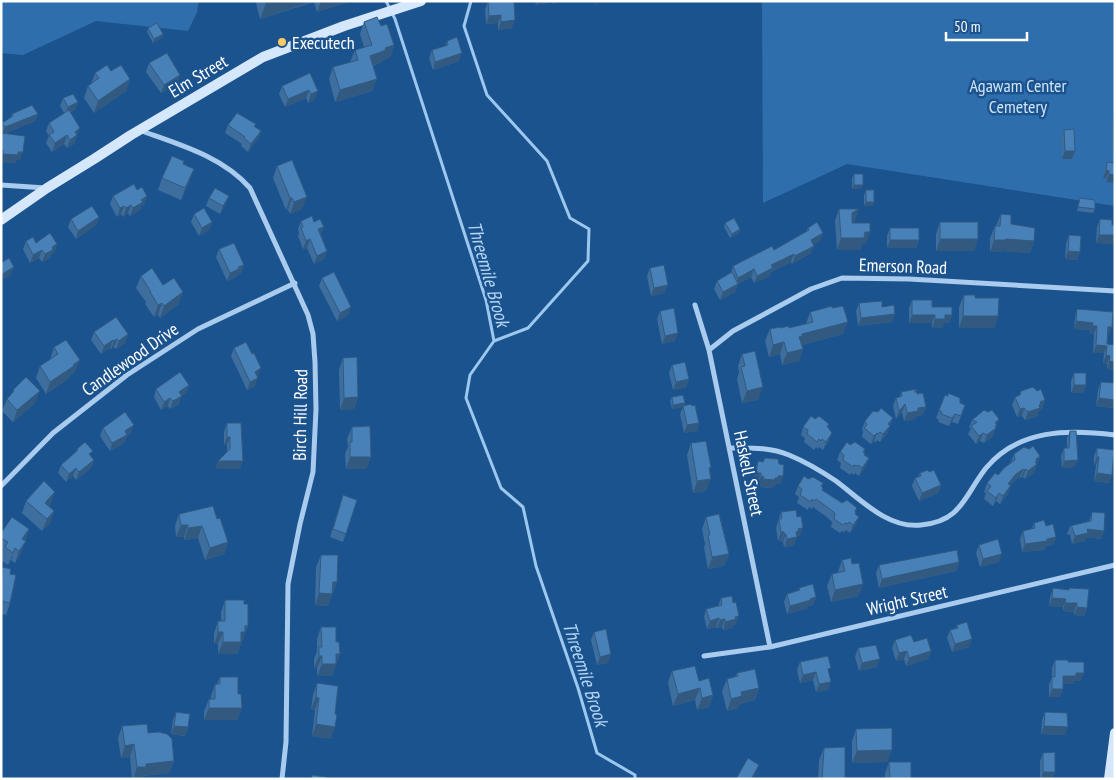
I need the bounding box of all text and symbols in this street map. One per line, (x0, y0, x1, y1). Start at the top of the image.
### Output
scale bar (946, 10, 1027, 42)
text: 50 m (954, 17, 980, 36)
place label: Executech (292, 31, 355, 54)
marker: Executech (276, 36, 288, 48)
street label: Elm Street (164, 49, 232, 103)
park label: Agawam Center Cemetery (970, 74, 1067, 118)
water label: Threemile Brook (463, 219, 516, 332)
street label: Emerson Road (859, 253, 947, 279)
street label: Candlewood Drive (77, 317, 183, 401)
street label: Birch Hill Road (288, 369, 312, 461)
street label: Haskell Street (729, 428, 769, 518)
street label: Wright Street (864, 580, 950, 620)
water label: Threemile Brook (558, 619, 615, 732)

